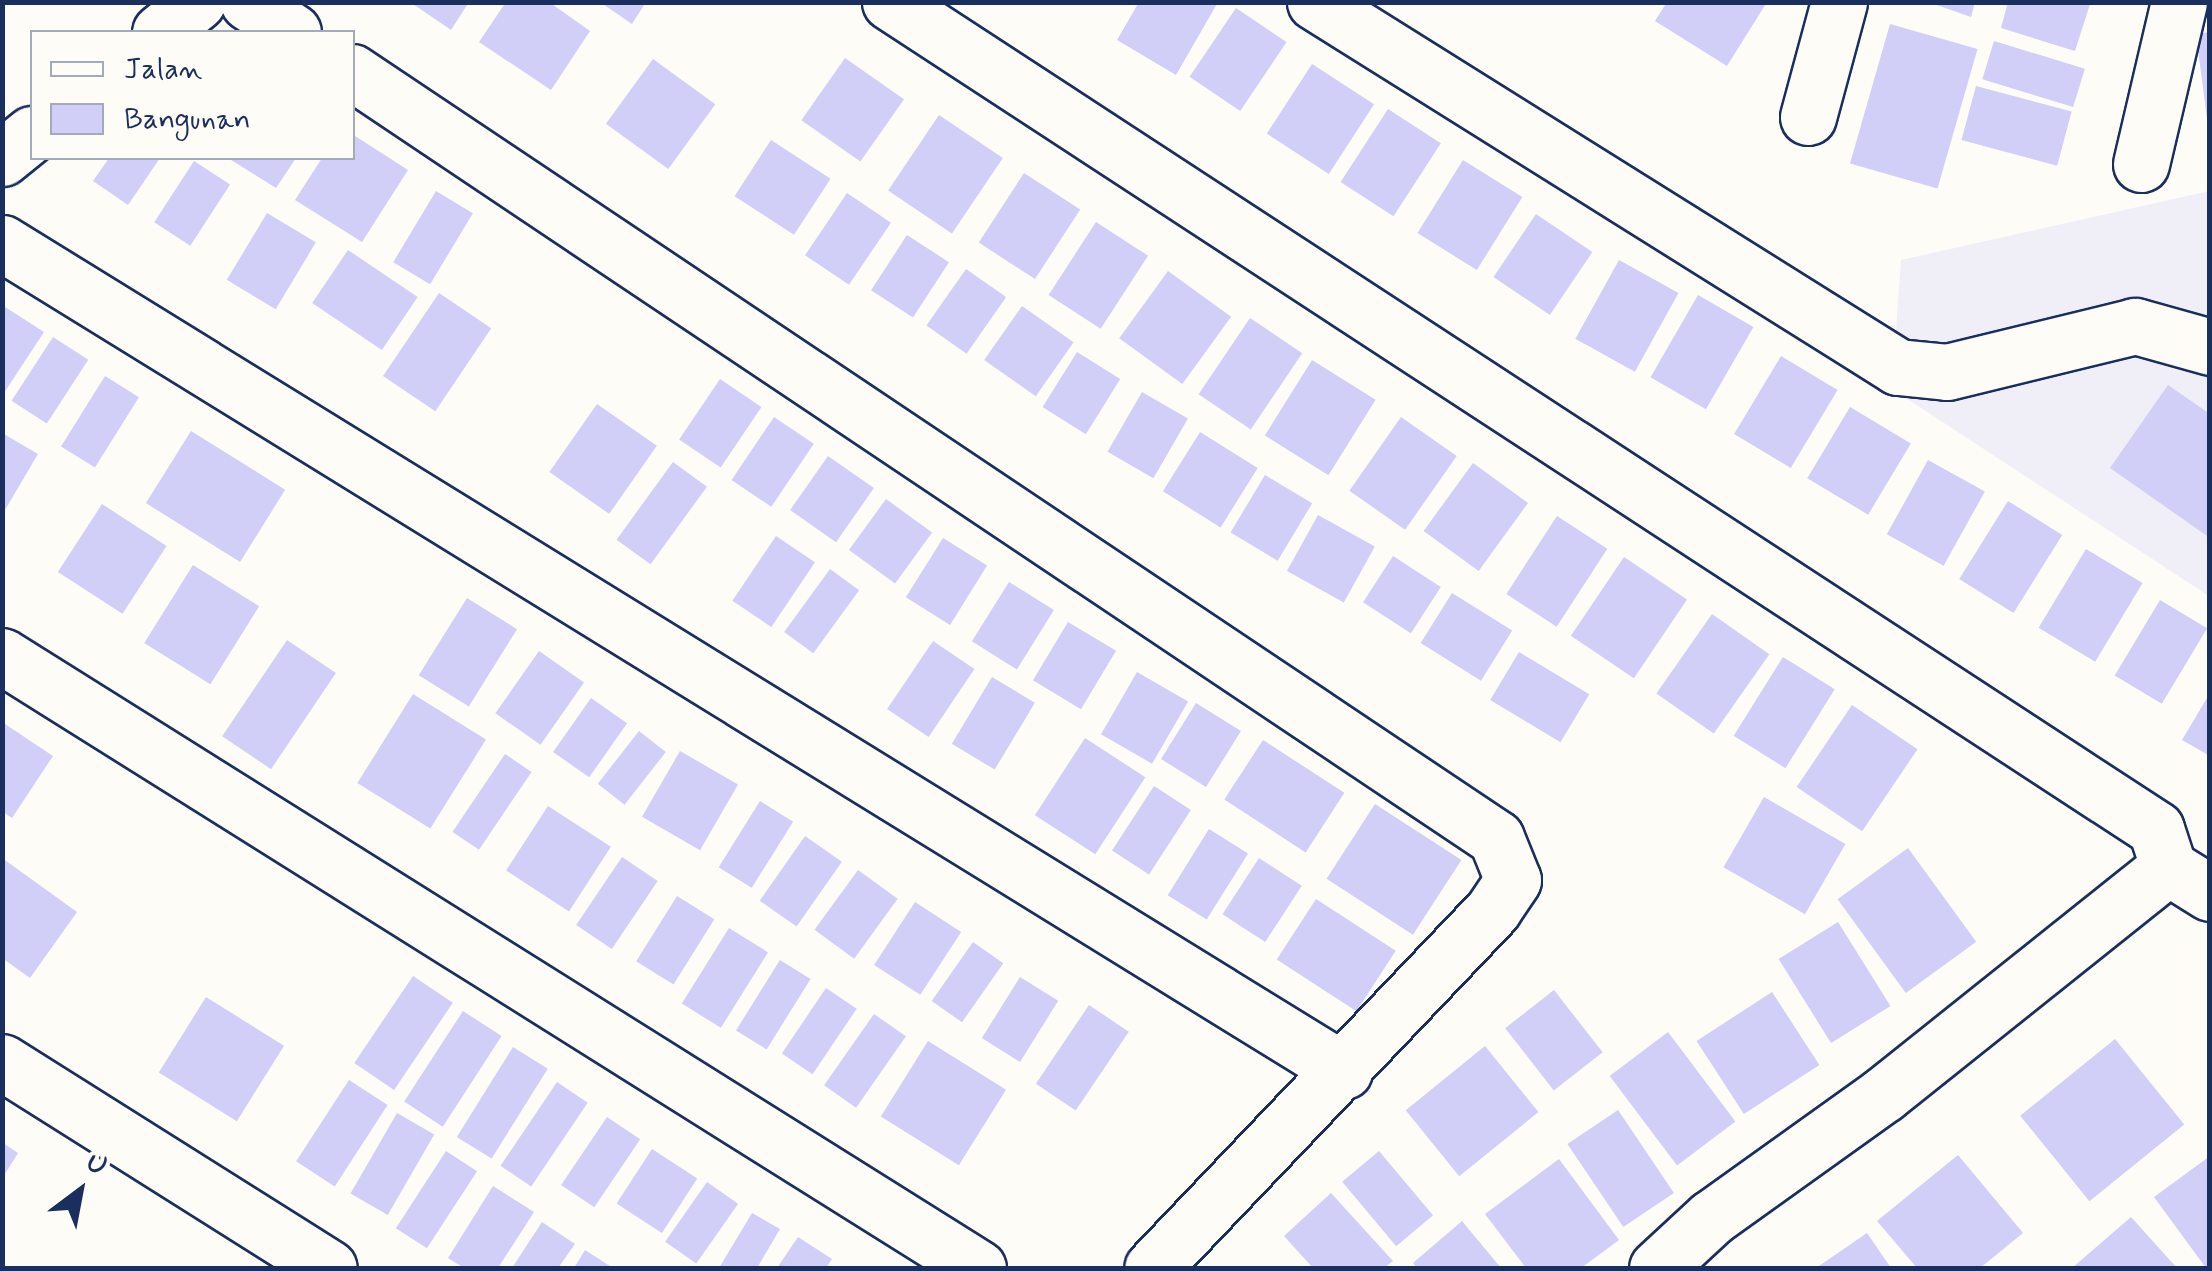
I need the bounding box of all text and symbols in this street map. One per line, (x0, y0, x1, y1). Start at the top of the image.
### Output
legend (30, 30, 355, 160)
text: Jalan (124, 50, 202, 89)
text: Bangunan (124, 100, 251, 139)
north arrow (30, 1141, 130, 1241)
text: U (79, 1145, 114, 1186)

